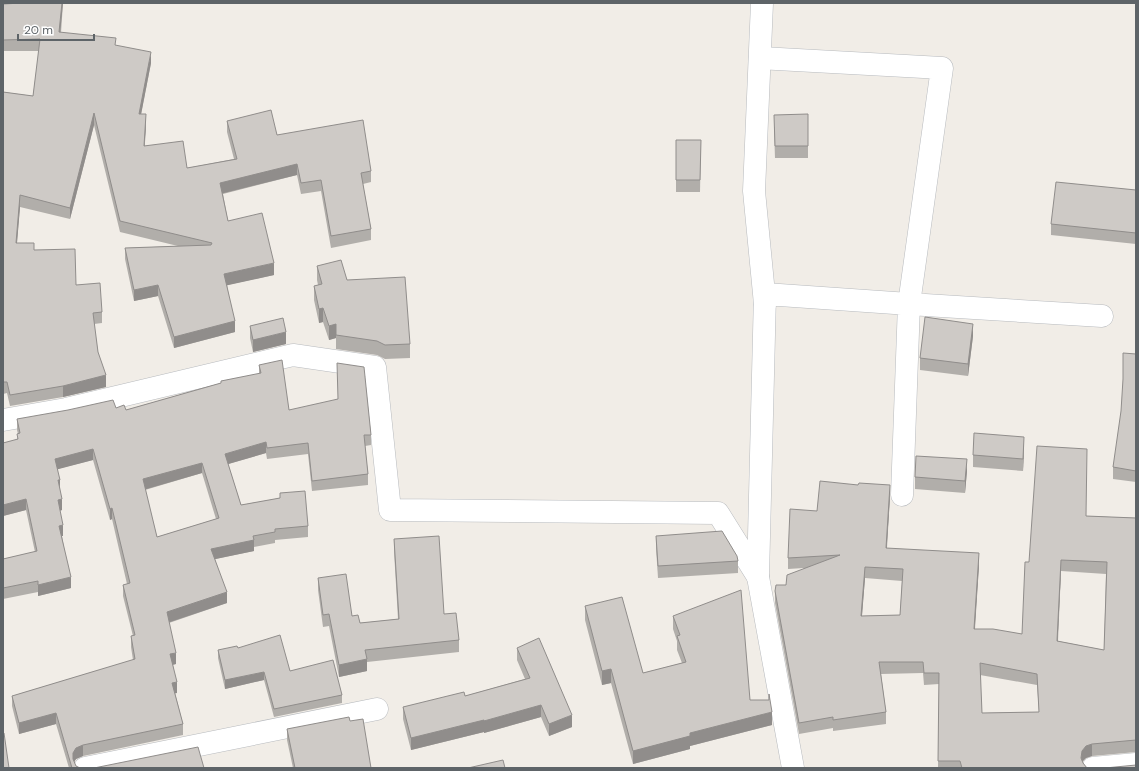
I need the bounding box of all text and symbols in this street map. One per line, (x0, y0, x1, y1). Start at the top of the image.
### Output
scale bar (18, 16, 94, 42)
text: 20 m (24, 22, 53, 38)

